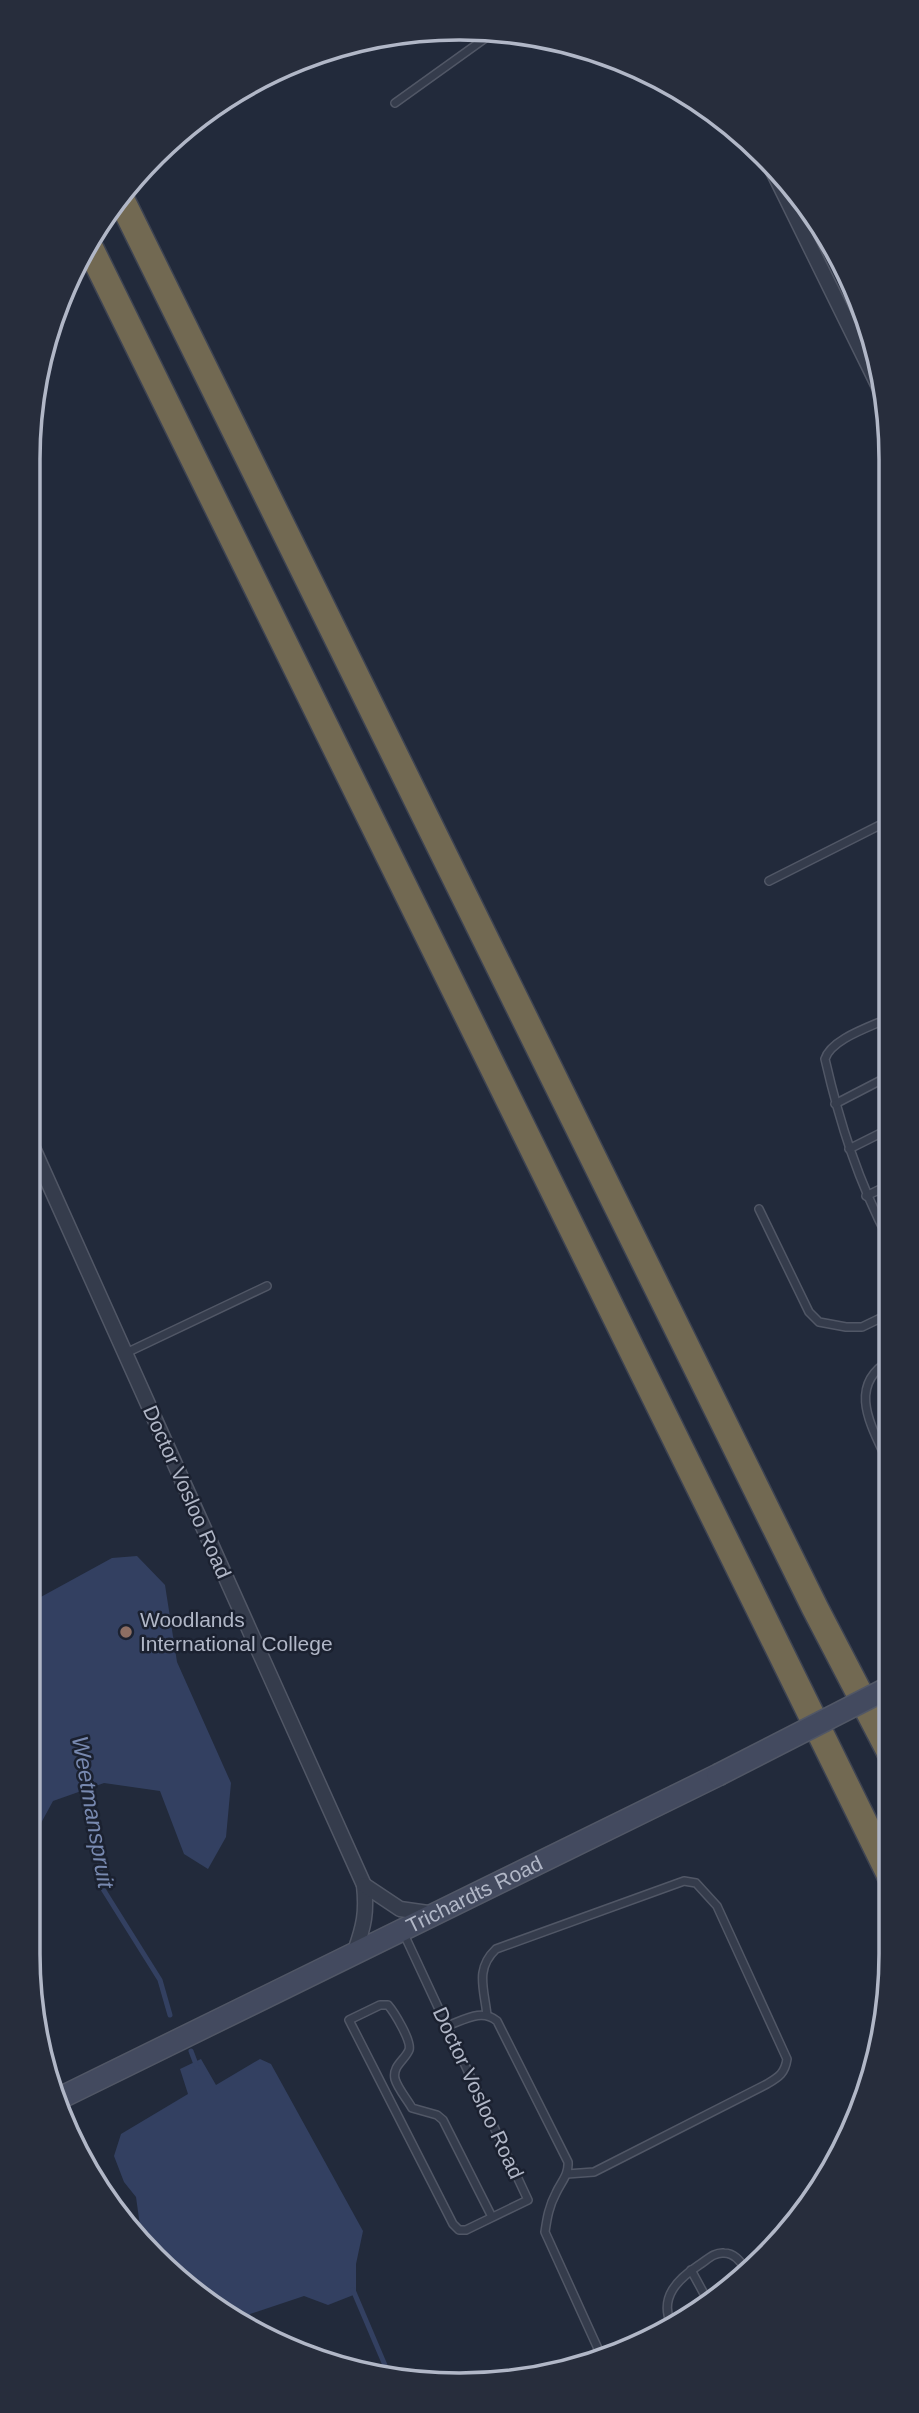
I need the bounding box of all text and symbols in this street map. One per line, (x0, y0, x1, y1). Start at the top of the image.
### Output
street label: Doctor Vosloo Road (139, 1402, 236, 1582)
place label: Woodlands International College (140, 1608, 333, 1655)
marker: Woodlands International College (118, 1624, 134, 1640)
water label: Weetmanspruit (67, 1734, 119, 1892)
street label: Trichardts Road (402, 1851, 546, 1937)
street label: Doctor Vosloo Road (429, 2003, 528, 2182)

